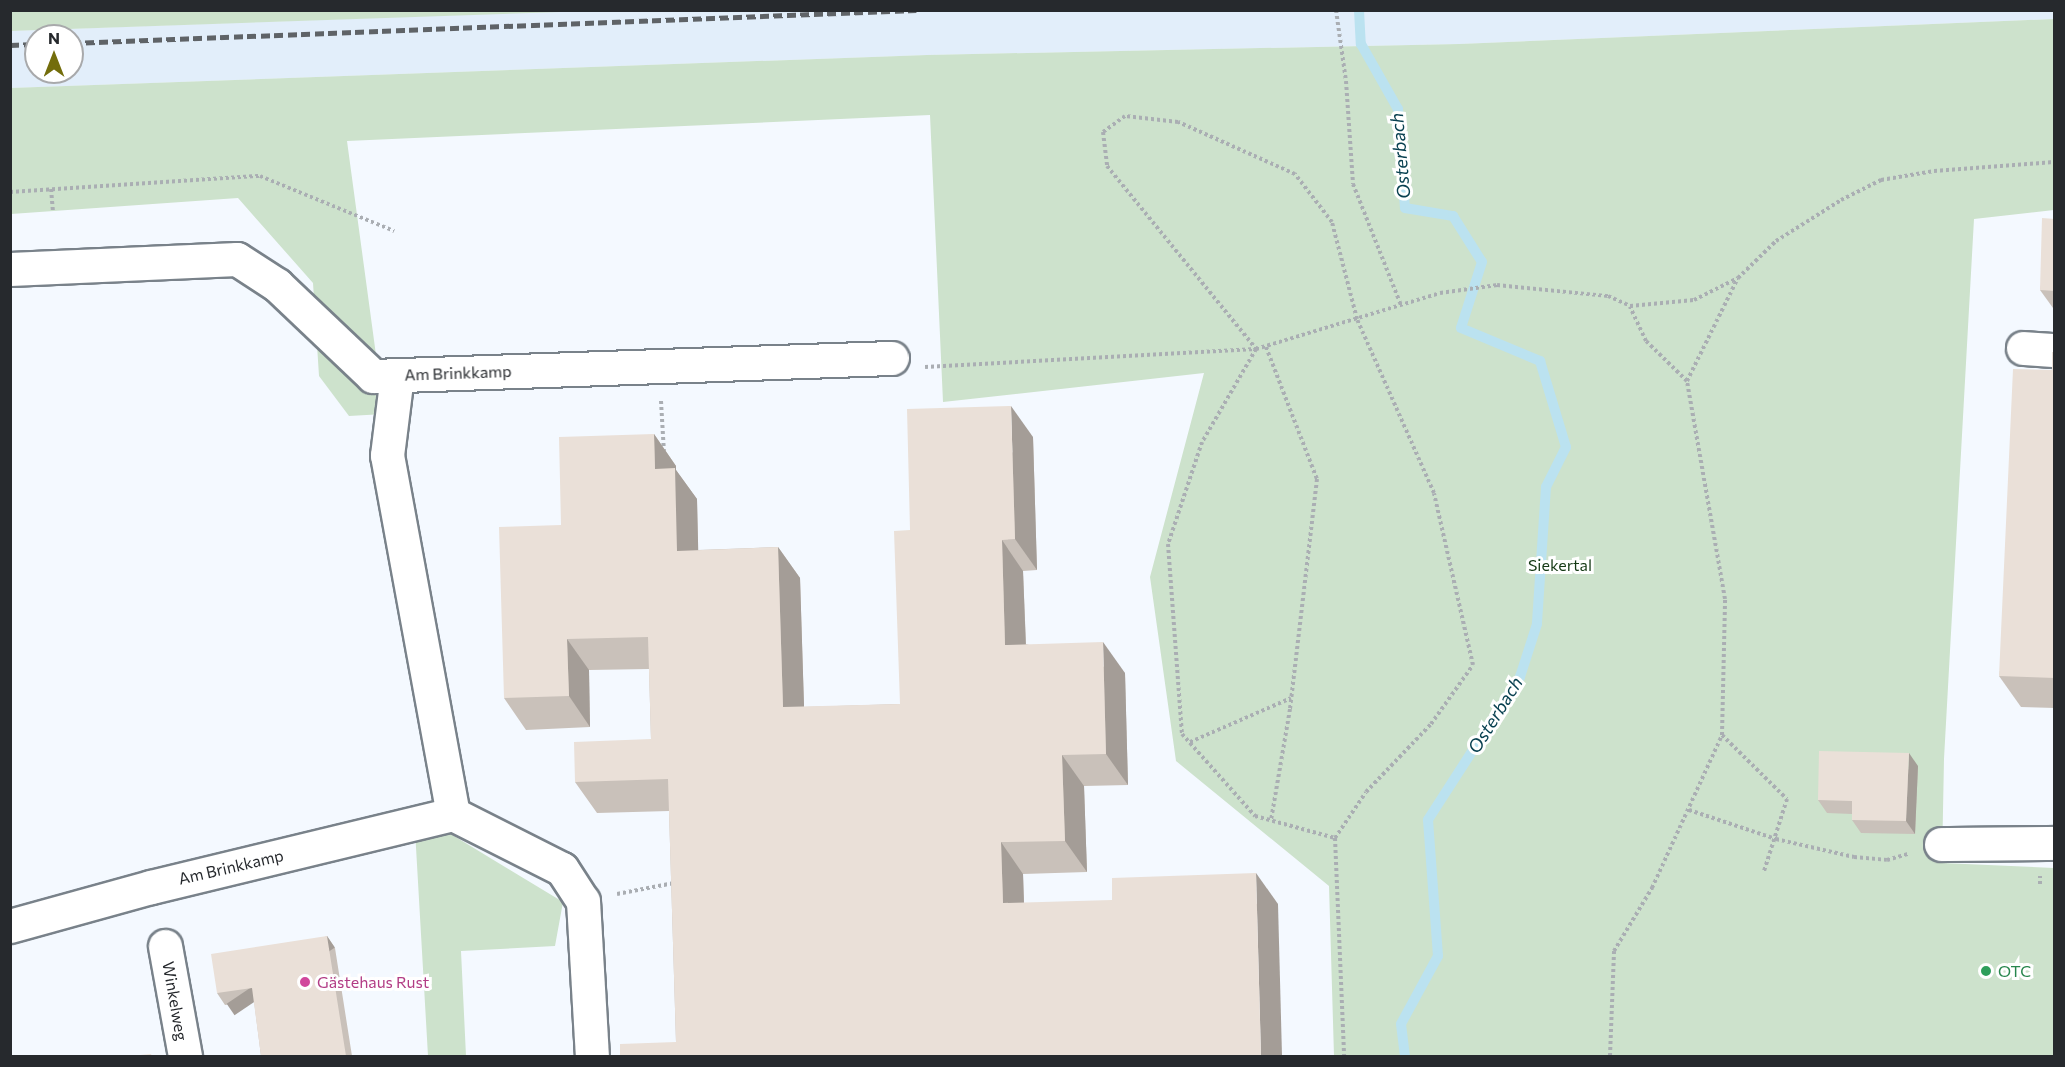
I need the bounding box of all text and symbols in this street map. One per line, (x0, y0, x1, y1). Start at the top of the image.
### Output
north arrow (24, 24, 84, 84)
text: N (48, 28, 60, 47)
water label: Osterbach (1385, 112, 1415, 200)
street label: Am Brinkkamp (404, 362, 512, 384)
park label: Siekertal (1528, 555, 1592, 575)
water label: Osterbach (1463, 673, 1527, 757)
street label: Am Brinkkamp (177, 846, 285, 888)
street label: Winkelweg (159, 960, 191, 1042)
place label: OTC (1998, 961, 2031, 981)
marker: OTC (1979, 964, 1993, 978)
place label: Gästehaus Rust (317, 972, 429, 992)
marker: Gästehaus Rust (298, 975, 312, 989)

